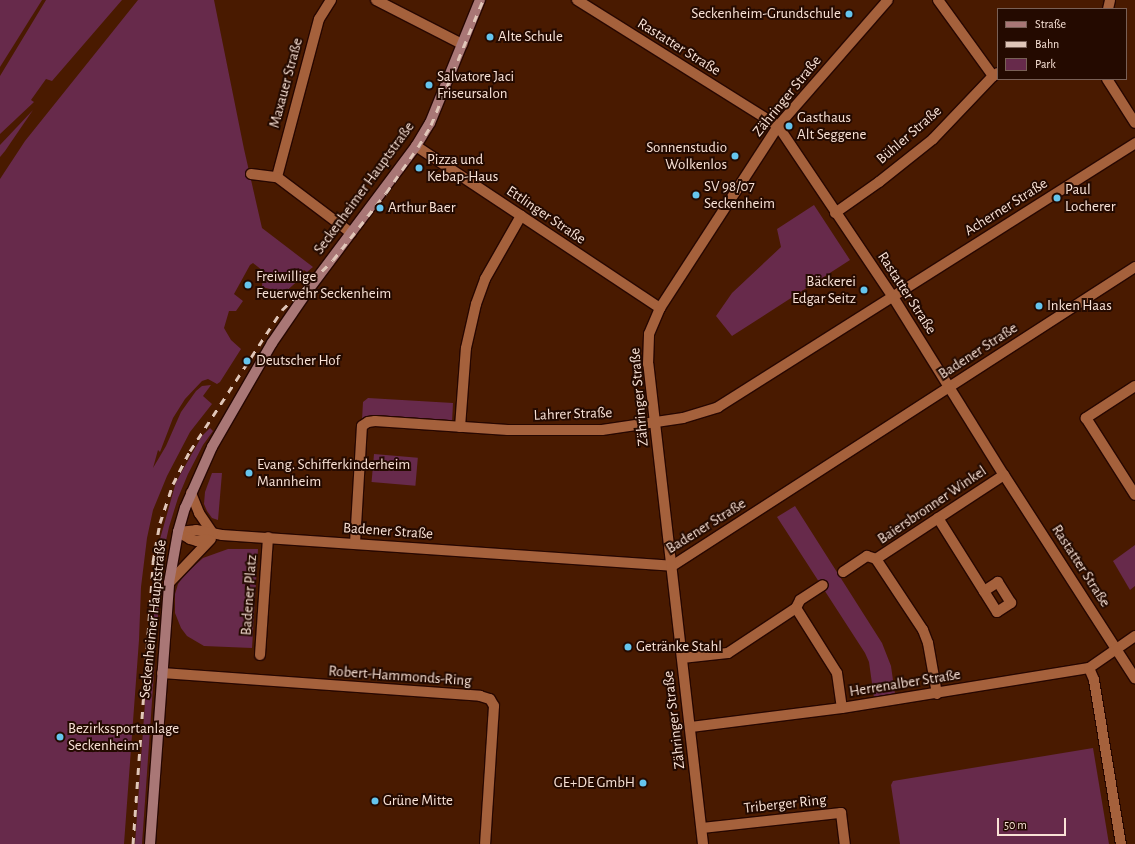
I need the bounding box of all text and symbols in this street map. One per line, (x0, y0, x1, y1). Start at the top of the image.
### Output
place label: Seckenheim-Grundschule (691, 5, 841, 23)
legend (997, 8, 1127, 80)
marker: Seckenheim-Grundschule (844, 9, 854, 19)
street label: Rastatter Straße (634, 14, 724, 80)
text: Straße (1035, 18, 1066, 30)
place label: Alte Schule (498, 28, 563, 46)
marker: Alte Schule (485, 32, 495, 42)
street label: Maxauer Straße (265, 36, 307, 130)
text: Bahn (1035, 38, 1059, 50)
street label: Zähringer Straße (749, 52, 825, 140)
text: Park (1035, 58, 1056, 70)
place label: Salvatore Jaci Friseursalon (437, 67, 514, 102)
marker: Salvatore Jaci Friseursalon (424, 80, 434, 90)
street label: Bühler Straße (873, 102, 945, 168)
place label: Gasthaus Alt Seggene (797, 108, 866, 143)
street label: Seckenheimer Hauptstraße (310, 118, 418, 258)
marker: Gasthaus Alt Seggene (784, 121, 794, 131)
place label: Sonnenstudio Wolkenlos (646, 138, 727, 173)
place label: Pizza und Kebap-Haus (427, 150, 498, 185)
marker: Sonnenstudio Wolkenlos (730, 151, 740, 161)
marker: Pizza und Kebap-Haus (414, 163, 424, 173)
street label: Acherner Straße (961, 174, 1051, 240)
place label: SV 98/07 Seckenheim (704, 177, 775, 212)
place label: Paul Locherer (1065, 180, 1115, 215)
street label: Ettlinger Straße (503, 182, 589, 248)
marker: SV 98/07 Seckenheim (691, 190, 701, 200)
marker: Paul Locherer (1052, 193, 1062, 203)
place label: Arthur Baer (388, 199, 455, 217)
marker: Arthur Baer (375, 203, 385, 213)
street label: Rastatter Straße (874, 248, 940, 338)
place label: Freiwillige Feuerwehr Seckenheim (256, 267, 391, 302)
place label: Bäckerei Edgar Seitz (792, 272, 856, 307)
marker: Freiwillige Feuerwehr Seckenheim (243, 280, 253, 290)
marker: Bäckerei Edgar Seitz (859, 285, 869, 295)
place label: Inken Haas (1047, 297, 1112, 315)
marker: Inken Haas (1034, 301, 1044, 311)
street label: Badener Straße (935, 319, 1021, 383)
street label: Zähringer Straße (626, 347, 652, 447)
place label: Deutscher Hof (256, 352, 340, 370)
marker: Deutscher Hof (241, 355, 253, 367)
street label: Lahrer Straße (533, 404, 613, 424)
place label: Evang. Schifferkinderheim Mannheim (257, 455, 410, 490)
street label: Baiersbronner Winkel (874, 462, 990, 548)
marker: Evang. Schifferkinderheim Mannheim (244, 468, 254, 478)
street label: Badener Straße (663, 494, 749, 558)
street label: Badener Straße (342, 519, 434, 543)
street label: Rastatter Straße (1048, 521, 1114, 611)
street label: Seckenheimer Hauptstraße (136, 539, 170, 699)
street label: Badener Platz (237, 554, 261, 636)
place label: Getränke Stahl (636, 638, 722, 656)
marker: Getränke Stahl (623, 642, 633, 652)
street label: Robert-Hammonds-Ring (328, 662, 472, 690)
street label: Herrenalber Straße (848, 665, 962, 701)
street label: Zähringer Straße (659, 670, 689, 770)
place label: Bezirkssportanlage Seckenheim (68, 719, 179, 754)
marker: Bezirkssportanlage Seckenheim (55, 732, 65, 742)
place label: GE+DE GmbH (554, 774, 635, 792)
marker: GE+DE GmbH (638, 778, 648, 788)
street label: Triberger Ring (743, 791, 827, 817)
place label: Grüne Mitte (383, 792, 453, 810)
marker: Grüne Mitte (370, 796, 380, 806)
scale bar (999, 810, 1068, 836)
text: 50 m (1004, 819, 1027, 831)

